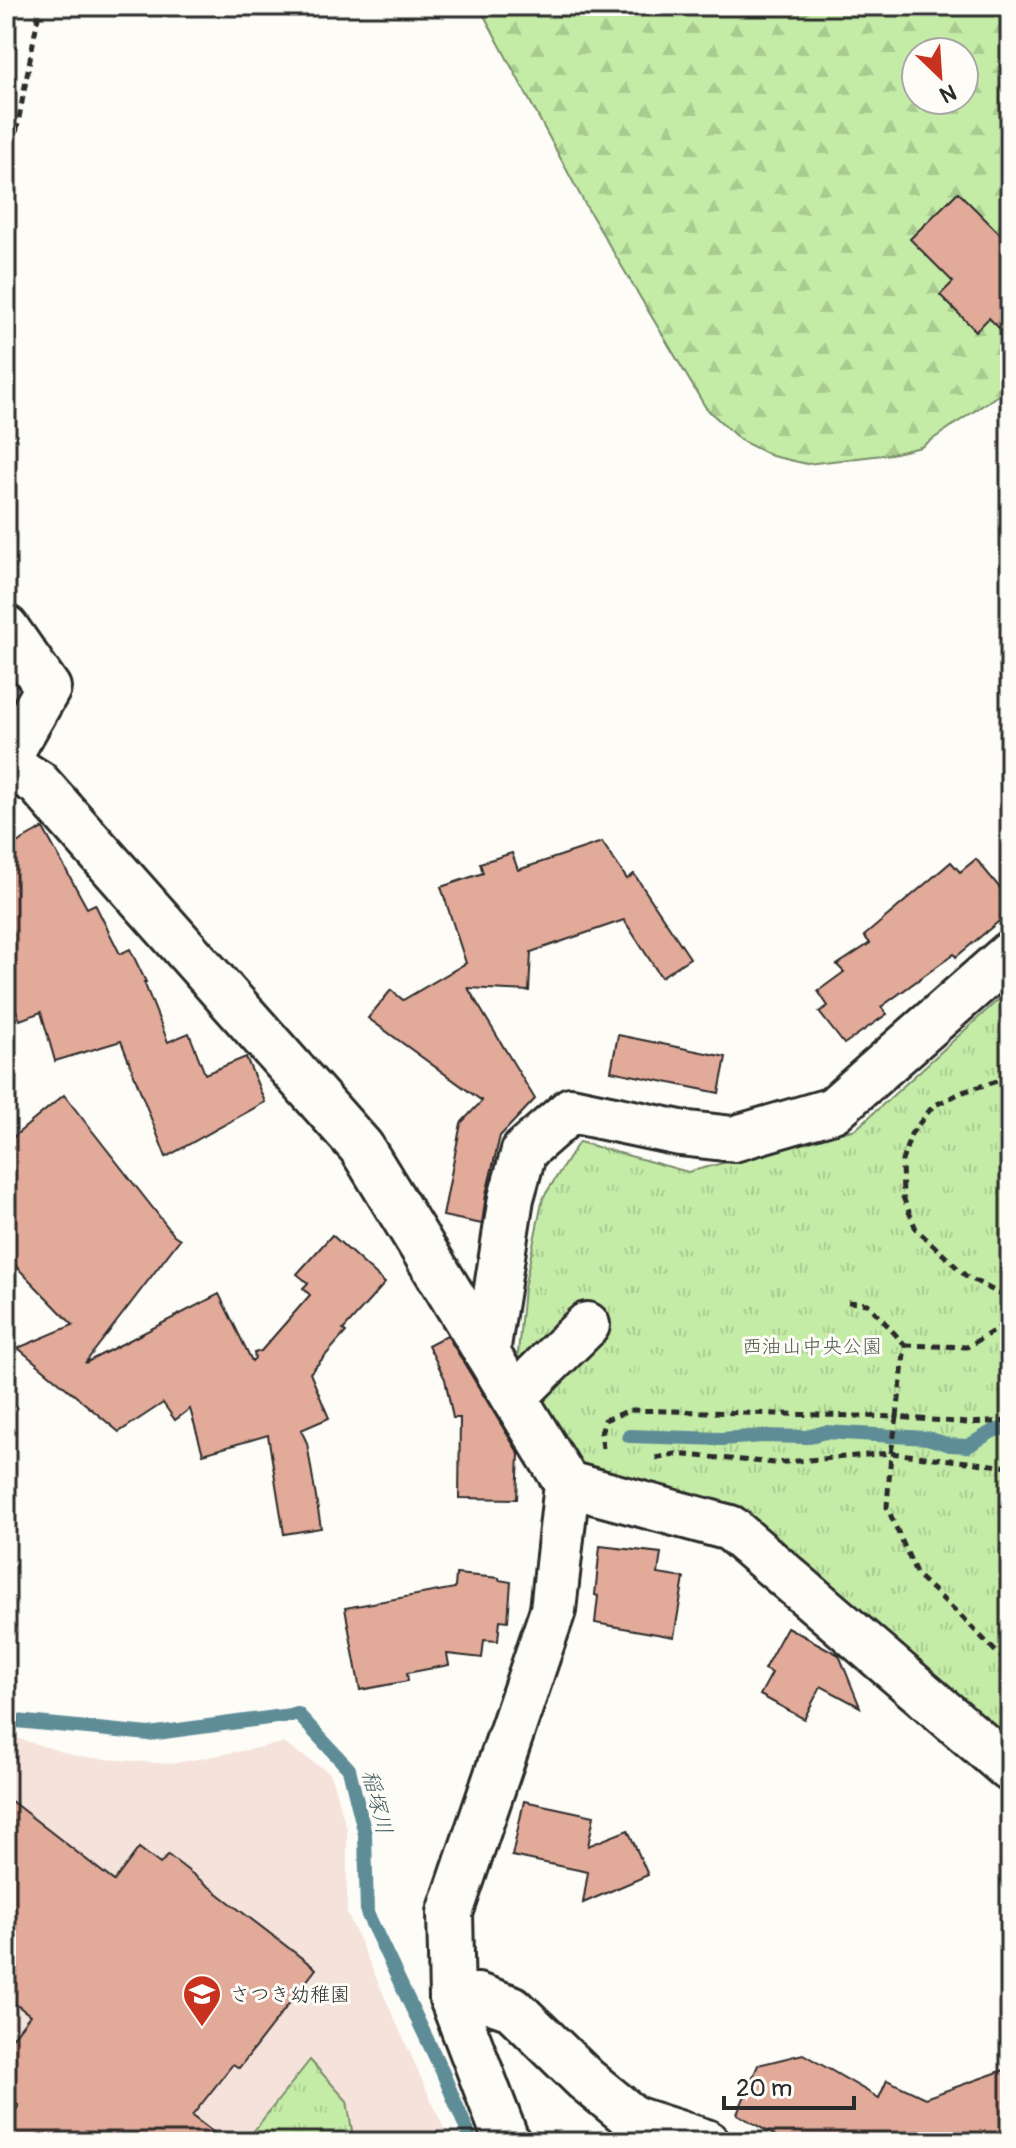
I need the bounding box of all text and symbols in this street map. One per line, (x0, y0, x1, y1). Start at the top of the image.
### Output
north arrow (900, 36, 980, 116)
text: N (935, 77, 961, 109)
park label: 西油山中央公園 (742, 1334, 882, 1359)
water label: 稲塚川 (355, 1767, 399, 1837)
school or university icon: さつき幼稚園 (181, 1973, 223, 2028)
place label: さつき幼稚園 (230, 1982, 350, 2007)
scale bar (724, 2060, 854, 2110)
text: 20 m (736, 2074, 792, 2103)

